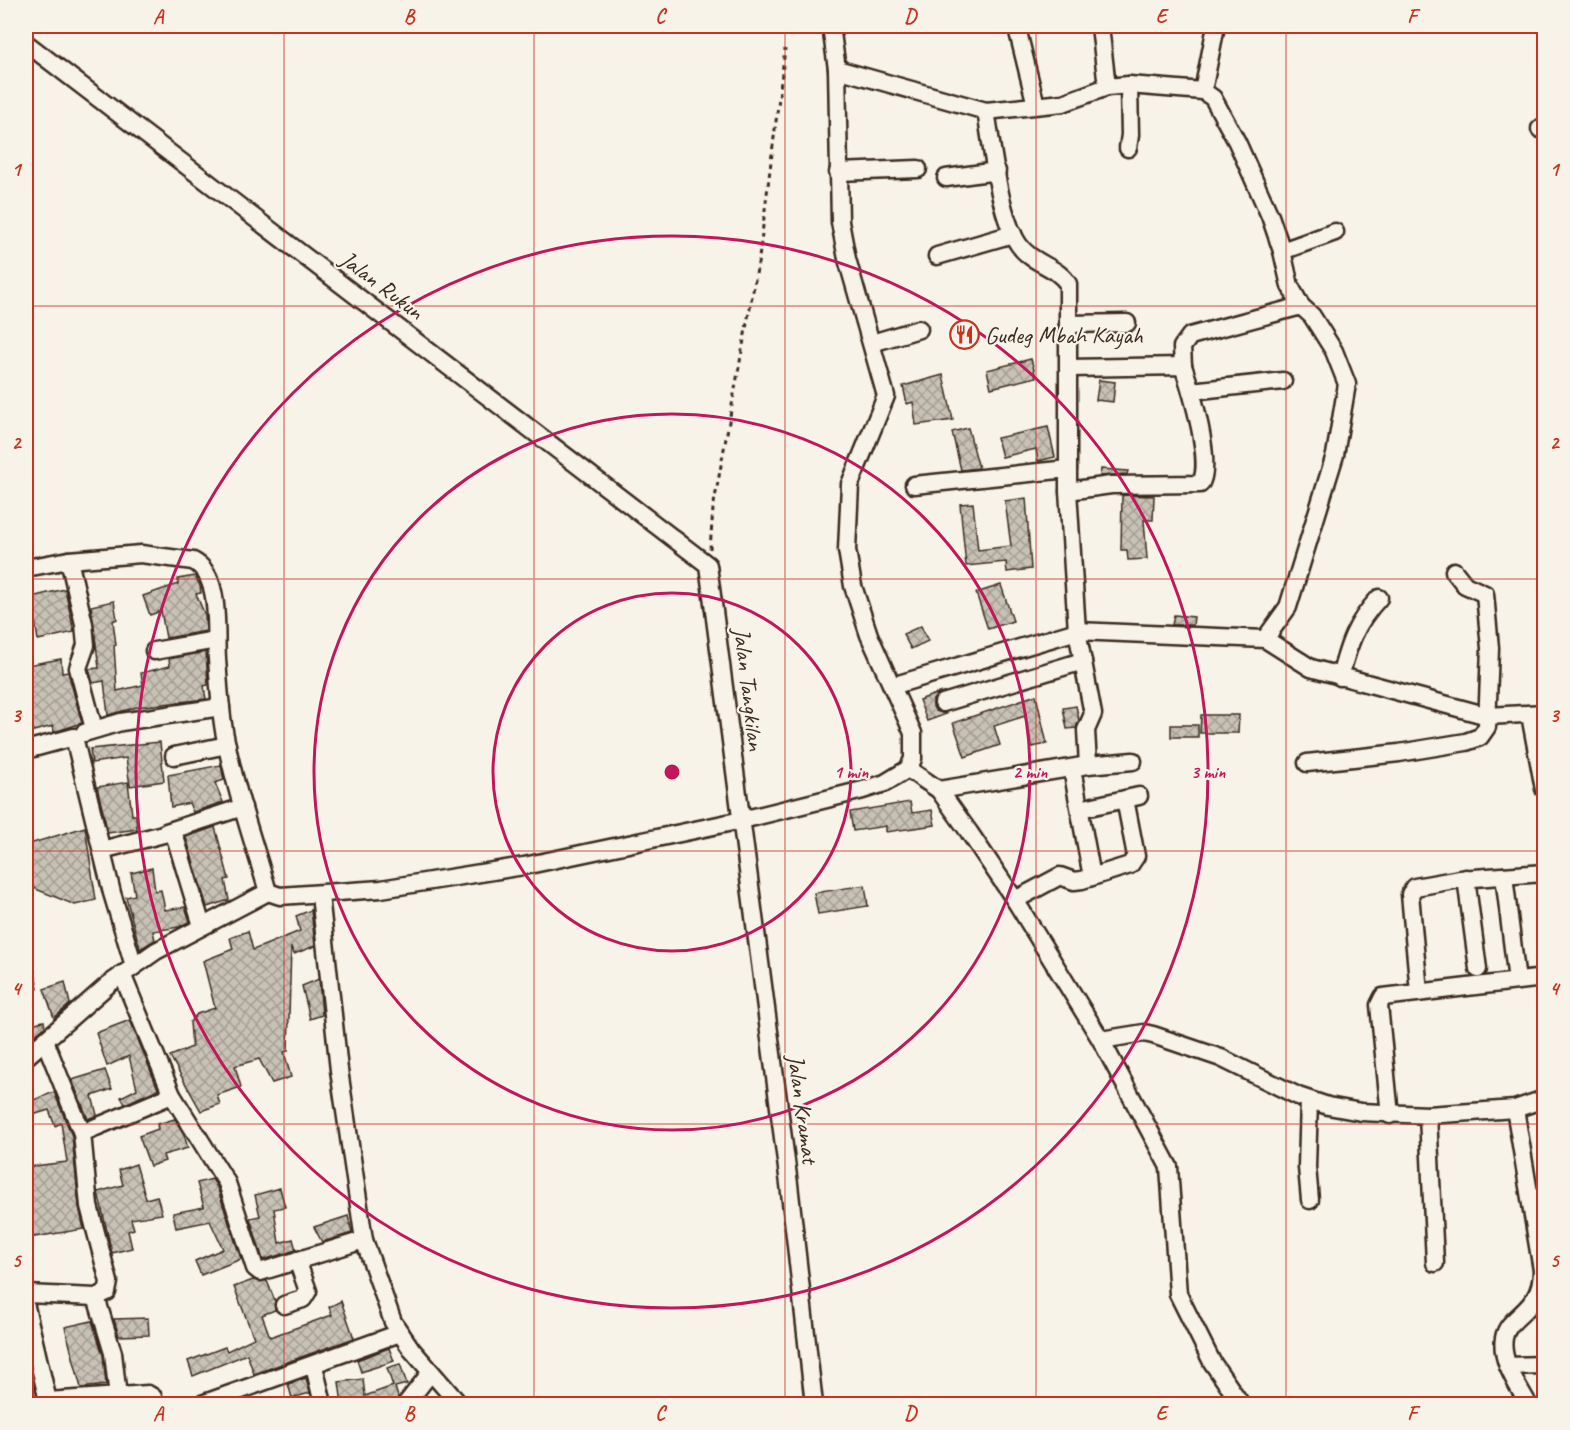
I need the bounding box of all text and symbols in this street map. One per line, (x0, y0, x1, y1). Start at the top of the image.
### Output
text: A (153, 4, 165, 29)
text: B (404, 4, 416, 29)
text: C (655, 4, 667, 29)
text: D (904, 4, 918, 29)
text: E (1156, 4, 1170, 29)
text: F (1407, 4, 1421, 29)
text: 1 (12, 157, 23, 182)
text: 1 (1550, 157, 1561, 182)
street label: Jalan Rukun (333, 243, 431, 327)
restaurant icon: Gudeg Mbah Kayah (948, 319, 980, 351)
place label: Gudeg Mbah Kayah (985, 320, 1144, 350)
text: 2 (12, 430, 23, 455)
text: 2 (1550, 430, 1561, 455)
street label: Jalan Tangkilan (726, 625, 772, 753)
text: 3 (12, 703, 23, 728)
text: 3 (1550, 703, 1561, 728)
text: 1 min (834, 761, 869, 783)
text: 2 min (1013, 761, 1048, 783)
text: 3 min (1191, 761, 1226, 783)
centre of rings (662, 762, 682, 782)
text: 4 (12, 976, 24, 1001)
text: 4 (1550, 976, 1562, 1001)
street label: Jalan Kramat (780, 1052, 826, 1167)
text: 5 (12, 1248, 23, 1273)
text: 5 (1550, 1248, 1561, 1273)
text: A (153, 1401, 165, 1426)
text: B (404, 1401, 416, 1426)
text: C (655, 1401, 667, 1426)
text: D (904, 1401, 918, 1426)
text: E (1156, 1401, 1170, 1426)
text: F (1407, 1401, 1421, 1426)

